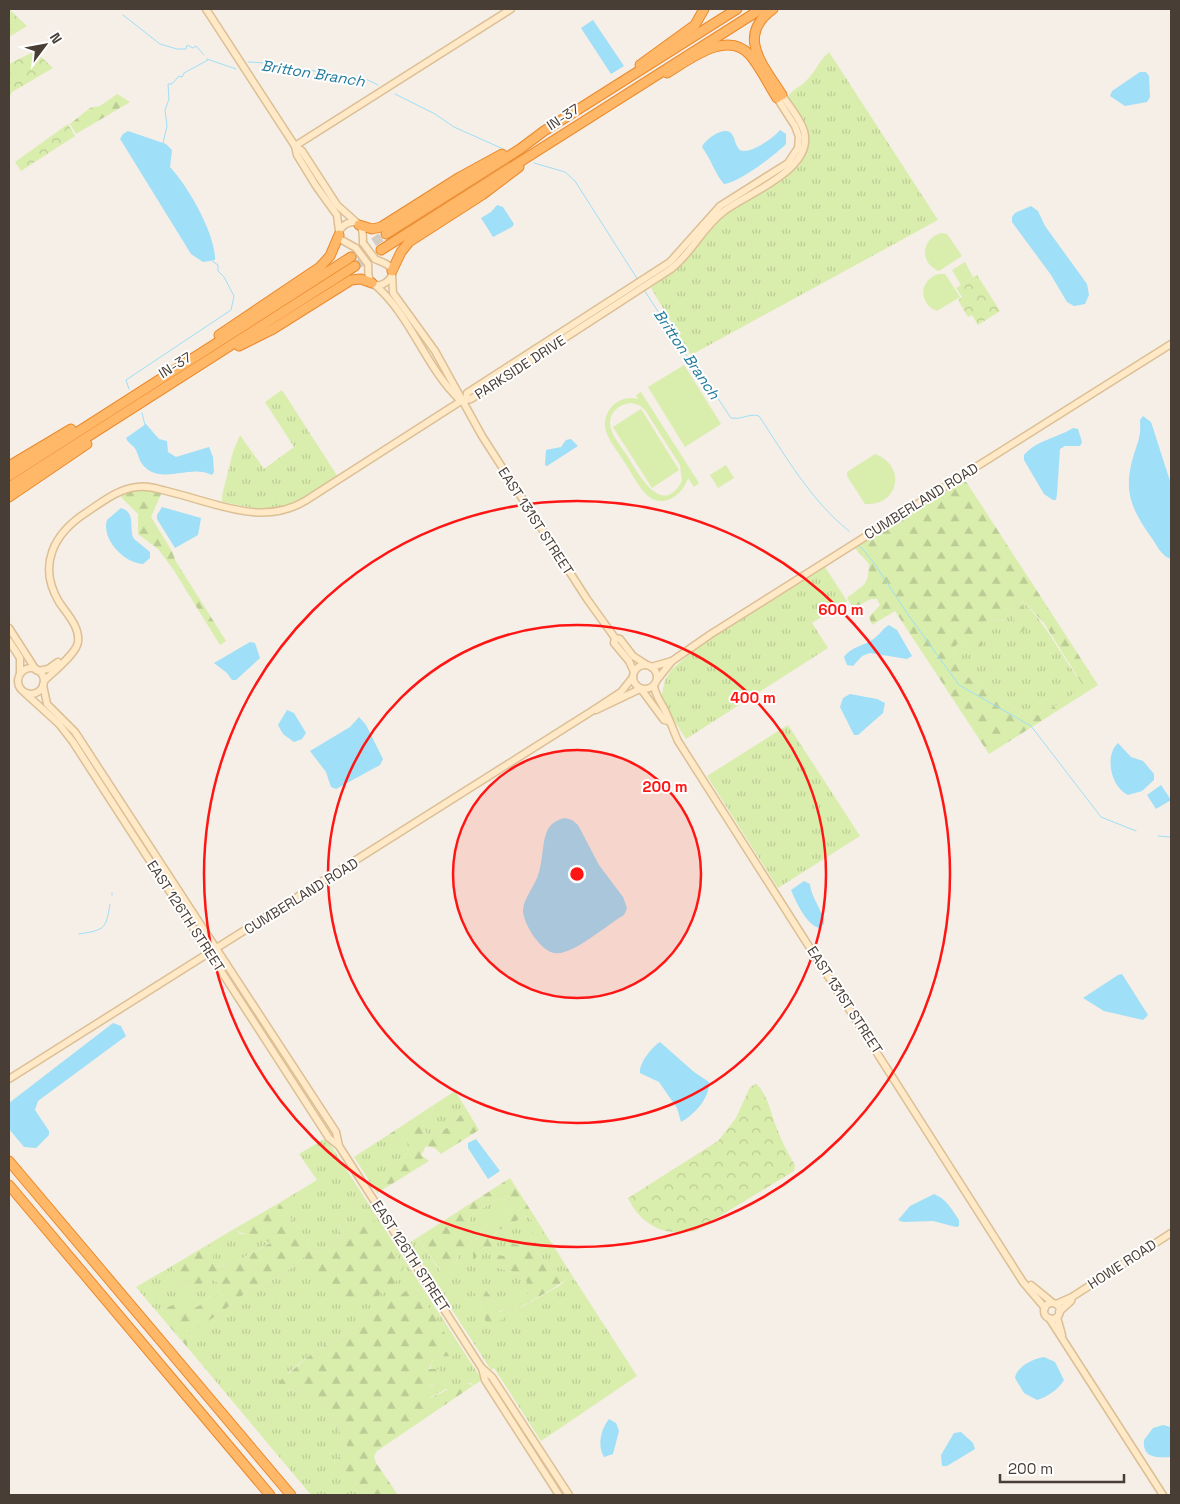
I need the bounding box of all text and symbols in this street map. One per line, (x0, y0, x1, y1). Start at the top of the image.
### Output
north arrow (20, 20, 70, 70)
text: N (46, 29, 66, 47)
water label: Britton Branch (260, 55, 367, 91)
street label: IN-37 (543, 100, 583, 134)
water label: Britton Branch (650, 305, 725, 403)
street label: PARKSIDE DRIVE (471, 331, 569, 403)
street label: IN-37 (155, 348, 195, 382)
street label: CUMBERLAND ROAD (861, 459, 981, 543)
street label: EAST 131ST STREET (494, 464, 578, 578)
text: 600 m (818, 600, 864, 619)
text: 400 m (730, 688, 776, 707)
text: 200 m (643, 777, 687, 796)
street label: CUMBERLAND ROAD (241, 854, 361, 938)
street label: EAST 126TH STREET (143, 857, 229, 975)
centre of rings (568, 865, 586, 883)
street label: EAST 131ST STREET (803, 943, 887, 1057)
street label: EAST 126TH STREET (368, 1197, 454, 1315)
street label: HOWE ROAD (1084, 1235, 1160, 1293)
scale bar (1000, 1452, 1124, 1484)
text: 200 m (1008, 1459, 1053, 1478)

